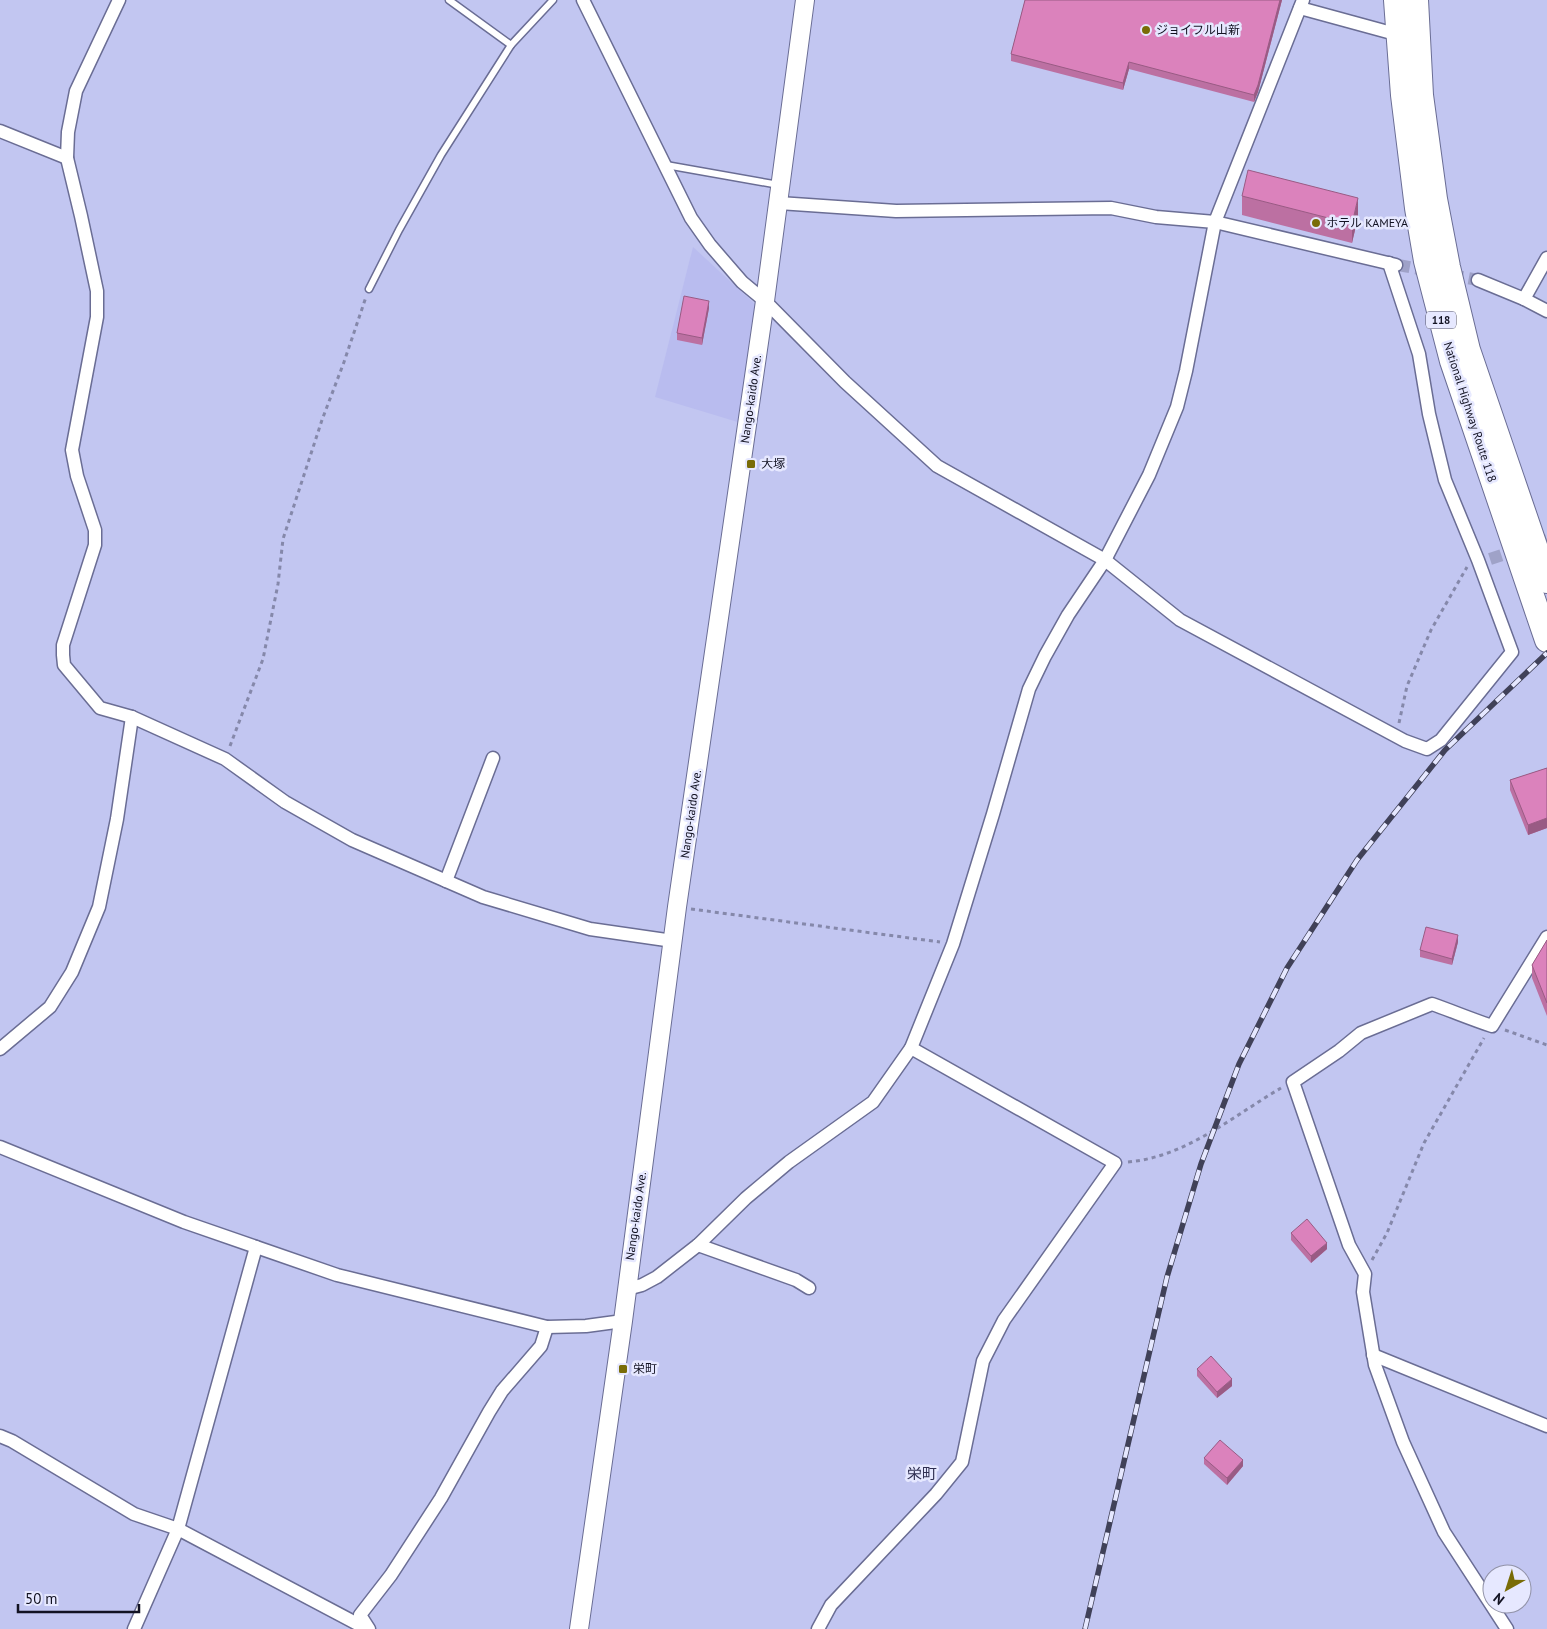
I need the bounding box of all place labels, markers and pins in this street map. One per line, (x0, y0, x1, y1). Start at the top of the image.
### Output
place label: ジョイフル山新 (1156, 22, 1240, 37)
marker: ジョイフル山新 (1140, 24, 1152, 36)
place label: ホテル KAMEYA (1326, 215, 1408, 230)
marker: ホテル KAMEYA (1310, 217, 1322, 229)
place label: 大塚 (761, 456, 785, 471)
marker: 大塚 (745, 458, 757, 470)
place label: 栄町 (633, 1361, 657, 1376)
marker: 栄町 (617, 1363, 629, 1375)

